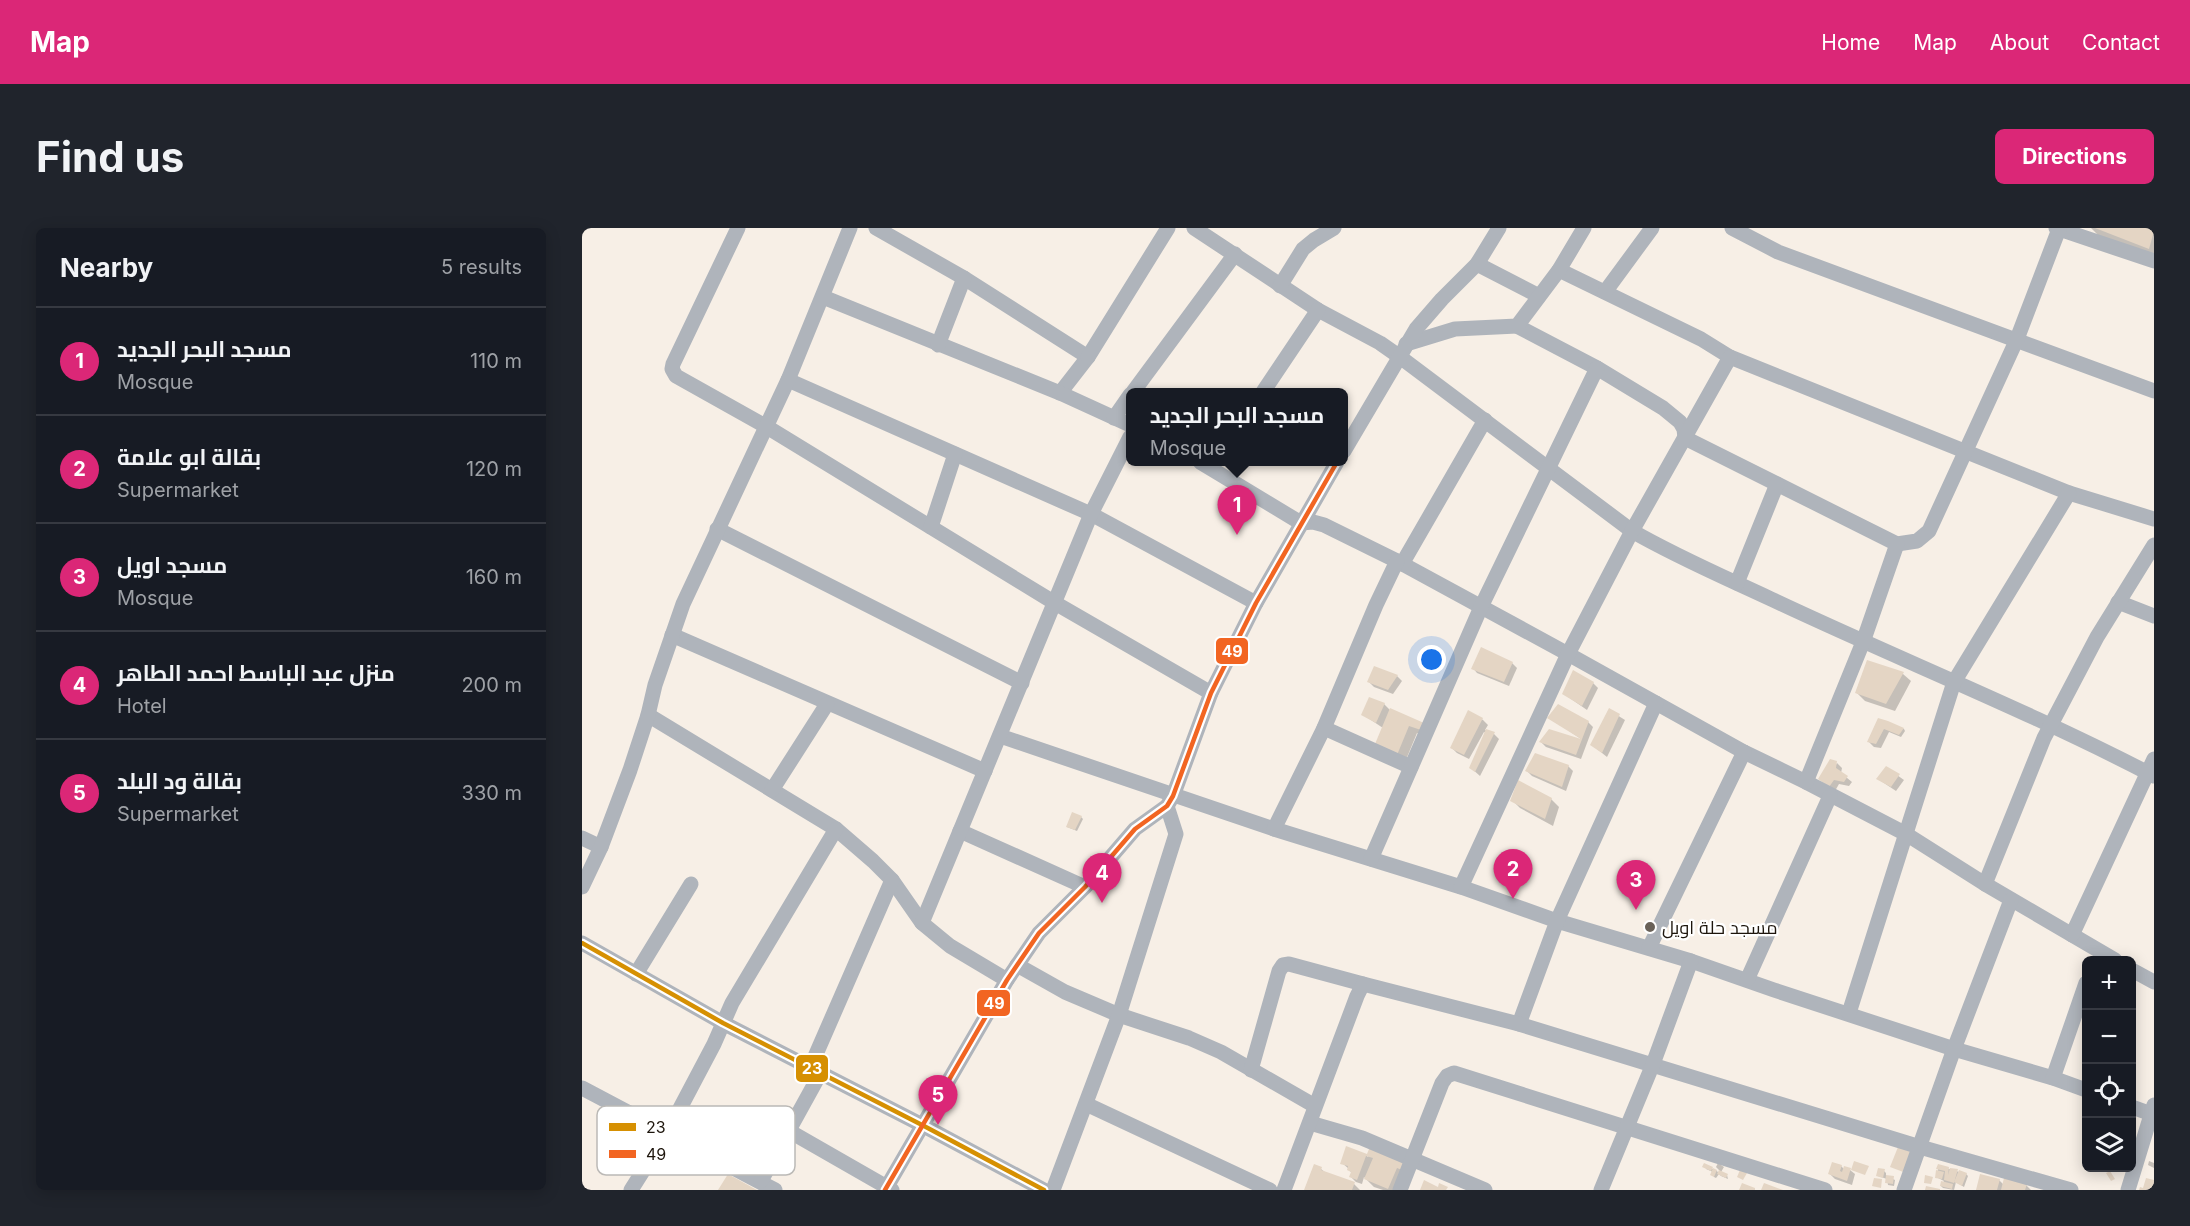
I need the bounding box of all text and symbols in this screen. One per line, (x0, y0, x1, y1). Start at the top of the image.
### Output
text: Map (30, 25, 90, 59)
text: Home (1821, 30, 1880, 55)
text: Map (1913, 30, 1957, 55)
text: About (1990, 30, 2049, 55)
text: Contact (2082, 30, 2160, 55)
button: Directions (1995, 129, 2154, 184)
text: Find us (36, 131, 184, 182)
text: Nearby (60, 252, 153, 283)
text: 5 results (441, 255, 522, 279)
text: مسجد البحر الجديد (117, 336, 292, 362)
text: 1 (75, 349, 84, 373)
text: 110 m (470, 349, 522, 373)
text: Mosque (117, 370, 193, 394)
popup (1126, 388, 1348, 466)
text: مسجد البحر الجديد (1150, 402, 1324, 428)
text: Mosque (1150, 436, 1226, 460)
text: بقالة ابو علامة (117, 444, 261, 470)
text: 2 (73, 457, 86, 481)
text: 120 m (466, 457, 522, 481)
text: Supermarket (117, 478, 239, 502)
pin: 1 (1218, 486, 1256, 535)
text: مسجد اويل (117, 552, 227, 578)
text: 3 (73, 565, 86, 589)
text: 160 m (466, 565, 522, 589)
text: Mosque (117, 586, 193, 610)
line badge: 49 (1215, 637, 1249, 665)
text: 49 (1221, 641, 1243, 661)
your location (1417, 645, 1446, 674)
text: منزل عبد الباسط احمد الطاهر (117, 660, 395, 686)
text: 4 (73, 673, 86, 697)
text: 200 m (461, 673, 522, 697)
text: Hotel (117, 694, 167, 718)
text: بقالة ود البلد (117, 768, 242, 794)
text: 5 (73, 781, 86, 805)
text: 330 m (462, 781, 522, 805)
text: Supermarket (117, 802, 239, 826)
pin: 2 (1494, 850, 1532, 899)
pin: 4 (1082, 854, 1122, 903)
pin: 3 (1616, 860, 1656, 910)
place label: مسجد حلة اويل (1662, 917, 1778, 939)
marker: مسجد حلة اويل (1643, 920, 1657, 934)
map controls (2082, 956, 2136, 1172)
button: + (2082, 956, 2136, 1010)
line badge: 49 (976, 989, 1011, 1017)
text: 49 (983, 993, 1005, 1013)
button: − (2082, 1010, 2136, 1064)
line badge: 23 (795, 1054, 829, 1083)
text: 23 (802, 1058, 822, 1078)
button: locate (2082, 1064, 2136, 1118)
pin: 5 (918, 1076, 958, 1125)
legend (597, 1106, 795, 1175)
text: 23 (646, 1117, 666, 1137)
button: layers (2082, 1118, 2136, 1172)
text: 49 (646, 1144, 666, 1164)

